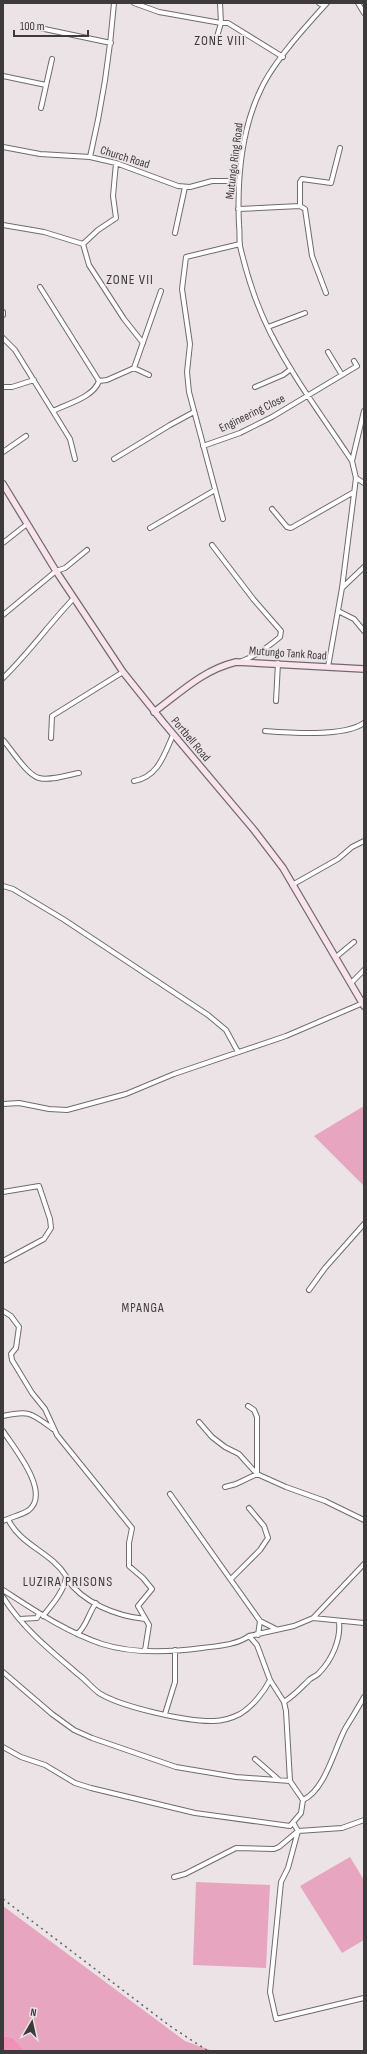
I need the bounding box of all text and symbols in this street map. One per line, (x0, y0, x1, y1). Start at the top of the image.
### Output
scale bar (14, 12, 88, 38)
text: 100 m (20, 19, 45, 34)
district label: ZONE VIII (194, 32, 246, 49)
street label: Mutungo Ring Road (222, 122, 247, 200)
street label: Church Road (98, 143, 151, 172)
district label: ZONE VII (106, 271, 154, 288)
street label: Engineering Close (217, 391, 288, 436)
street label: Mutungo Tank Road (249, 643, 327, 664)
street label: Portbell Road (168, 714, 214, 765)
district label: MPANGA (121, 1300, 165, 1316)
district label: LUZIRA PRISONS (23, 1573, 113, 1590)
north arrow (12, 2002, 52, 2042)
text: N (30, 2006, 38, 2020)

